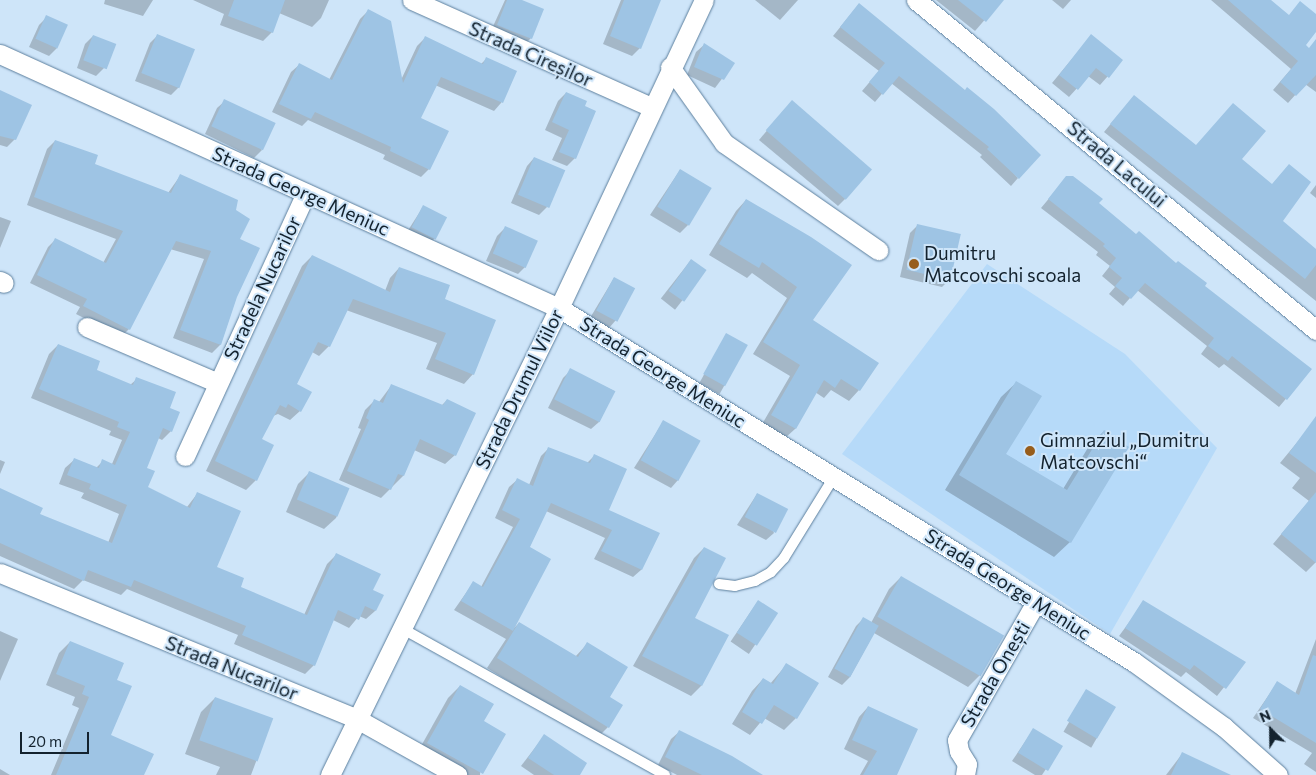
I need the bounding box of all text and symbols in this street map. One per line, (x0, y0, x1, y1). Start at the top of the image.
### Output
street label: Strada Cireșilor (466, 17, 596, 91)
street label: Strada Lacului (1063, 116, 1171, 212)
street label: Strada George Meniuc (209, 142, 393, 240)
street label: Stradela Nucarilor (219, 212, 305, 364)
place label: Dumitru Matcovschi scoala (924, 242, 1081, 286)
marker: Dumitru Matcovschi scoala (908, 258, 920, 270)
street label: Strada Drumul Viilor (470, 305, 568, 473)
street label: Strada George Meniuc (576, 312, 750, 432)
place label: Gimnaziul „Dumitru Matcovschi“ (1040, 429, 1209, 473)
marker: Gimnaziul „Dumitru Matcovschi“ (1024, 445, 1036, 457)
street label: Strada George Meniuc (921, 524, 1095, 644)
street label: Strada Onești (956, 617, 1034, 731)
street label: Strada Nucarilor (162, 631, 302, 705)
north arrow (1246, 705, 1296, 755)
text: N (1257, 706, 1273, 726)
scale bar (22, 722, 91, 754)
text: 20 m (28, 732, 62, 750)

